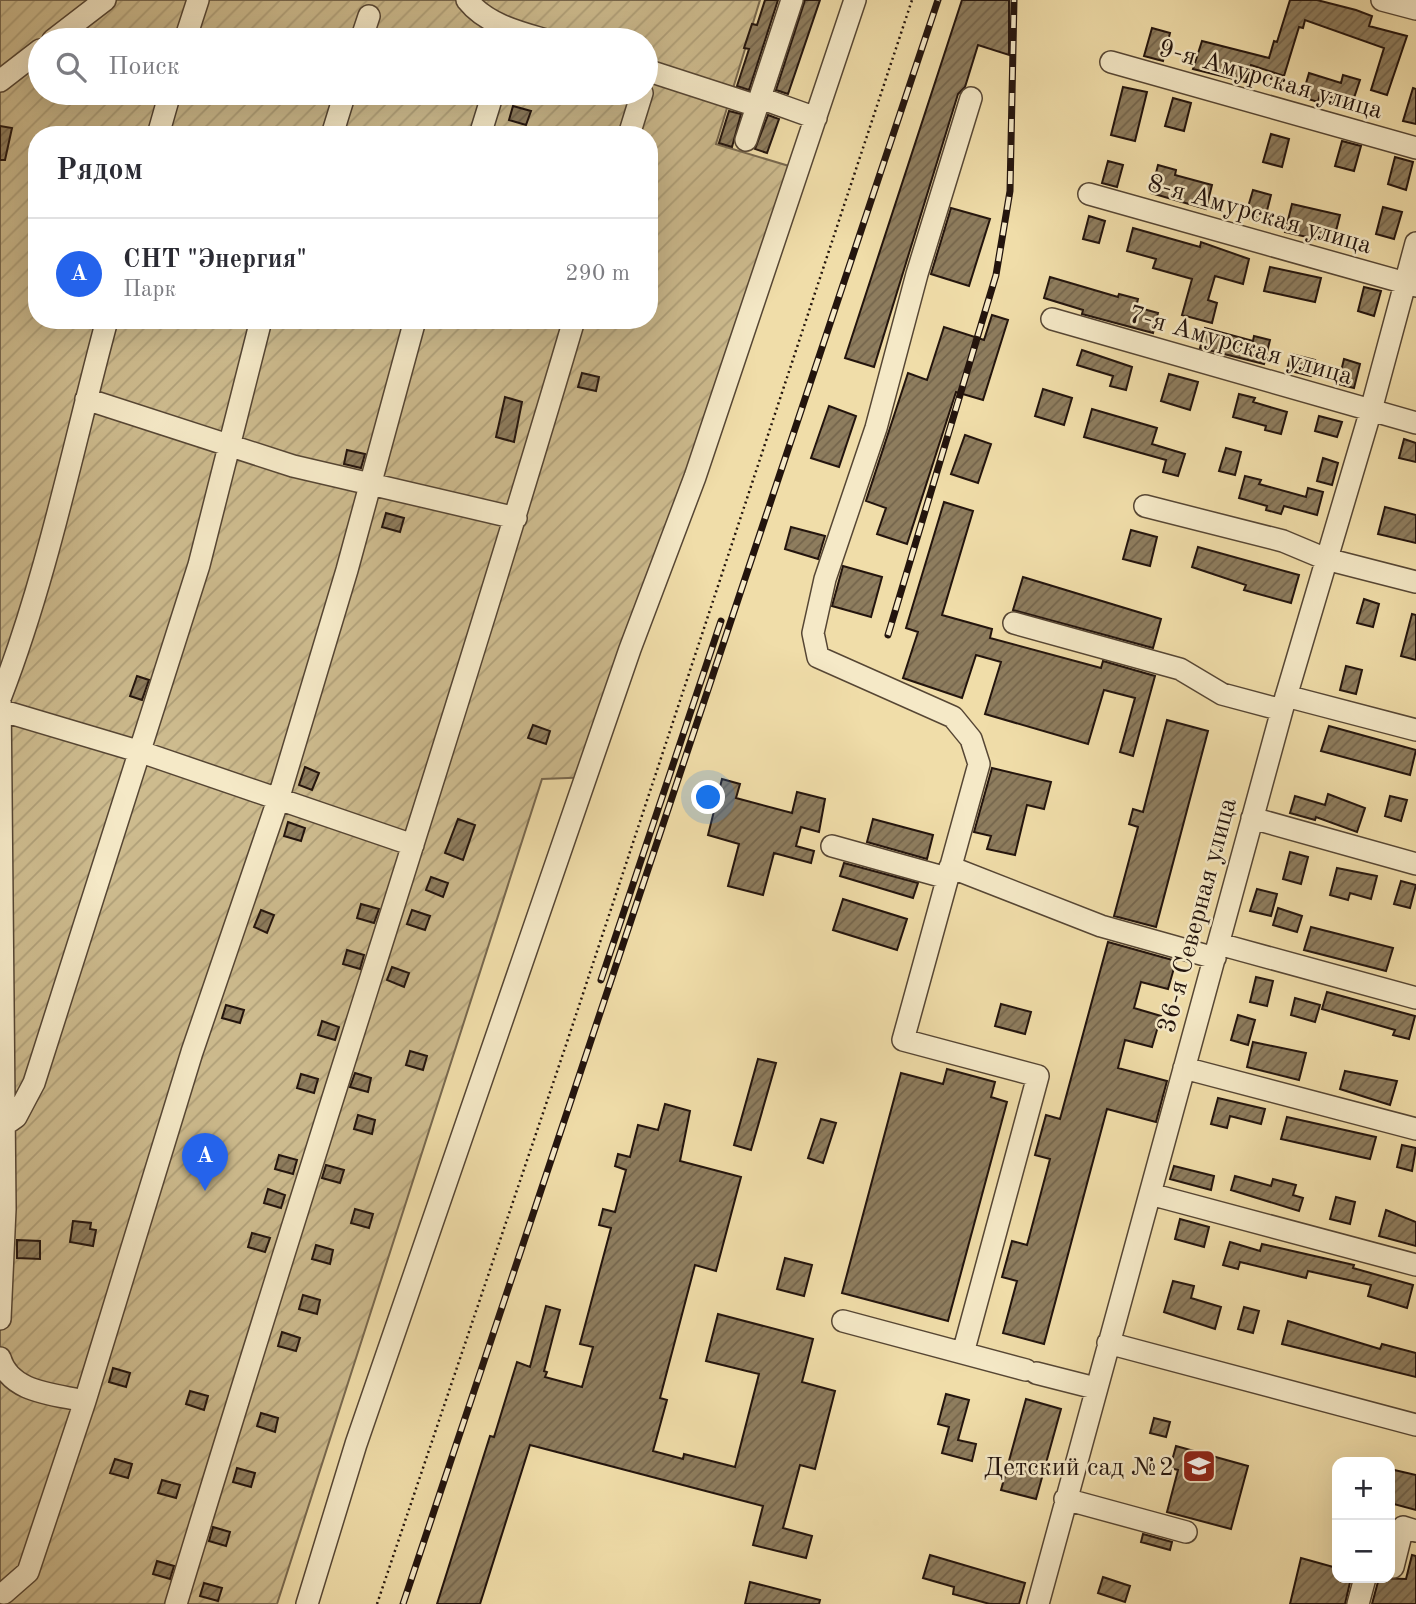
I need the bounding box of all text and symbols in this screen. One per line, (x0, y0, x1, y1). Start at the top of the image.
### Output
search box (28, 28, 658, 105)
street label: 9-я Амурская улица (1155, 35, 1386, 124)
icon: search (52, 48, 90, 86)
text: Поиск (108, 54, 180, 80)
text: Рядом (56, 156, 143, 186)
street label: 8-я Амурская улица (1144, 170, 1375, 259)
text: СНТ "Энергия" (123, 247, 307, 273)
text: A (70, 262, 88, 285)
text: 290 m (565, 262, 630, 285)
text: Парк (123, 278, 176, 301)
street label: 7-я Амурская улица (1125, 301, 1356, 390)
your location (691, 780, 725, 814)
street label: 36-я Северная улица (1154, 795, 1242, 1036)
pin: A (182, 1133, 228, 1191)
school or university icon: Детский сад №2 (1180, 1447, 1218, 1485)
place label: Детский сад №2 (984, 1455, 1174, 1481)
map controls (1332, 1457, 1395, 1583)
button: + (1332, 1457, 1395, 1520)
button: − (1332, 1520, 1395, 1583)

